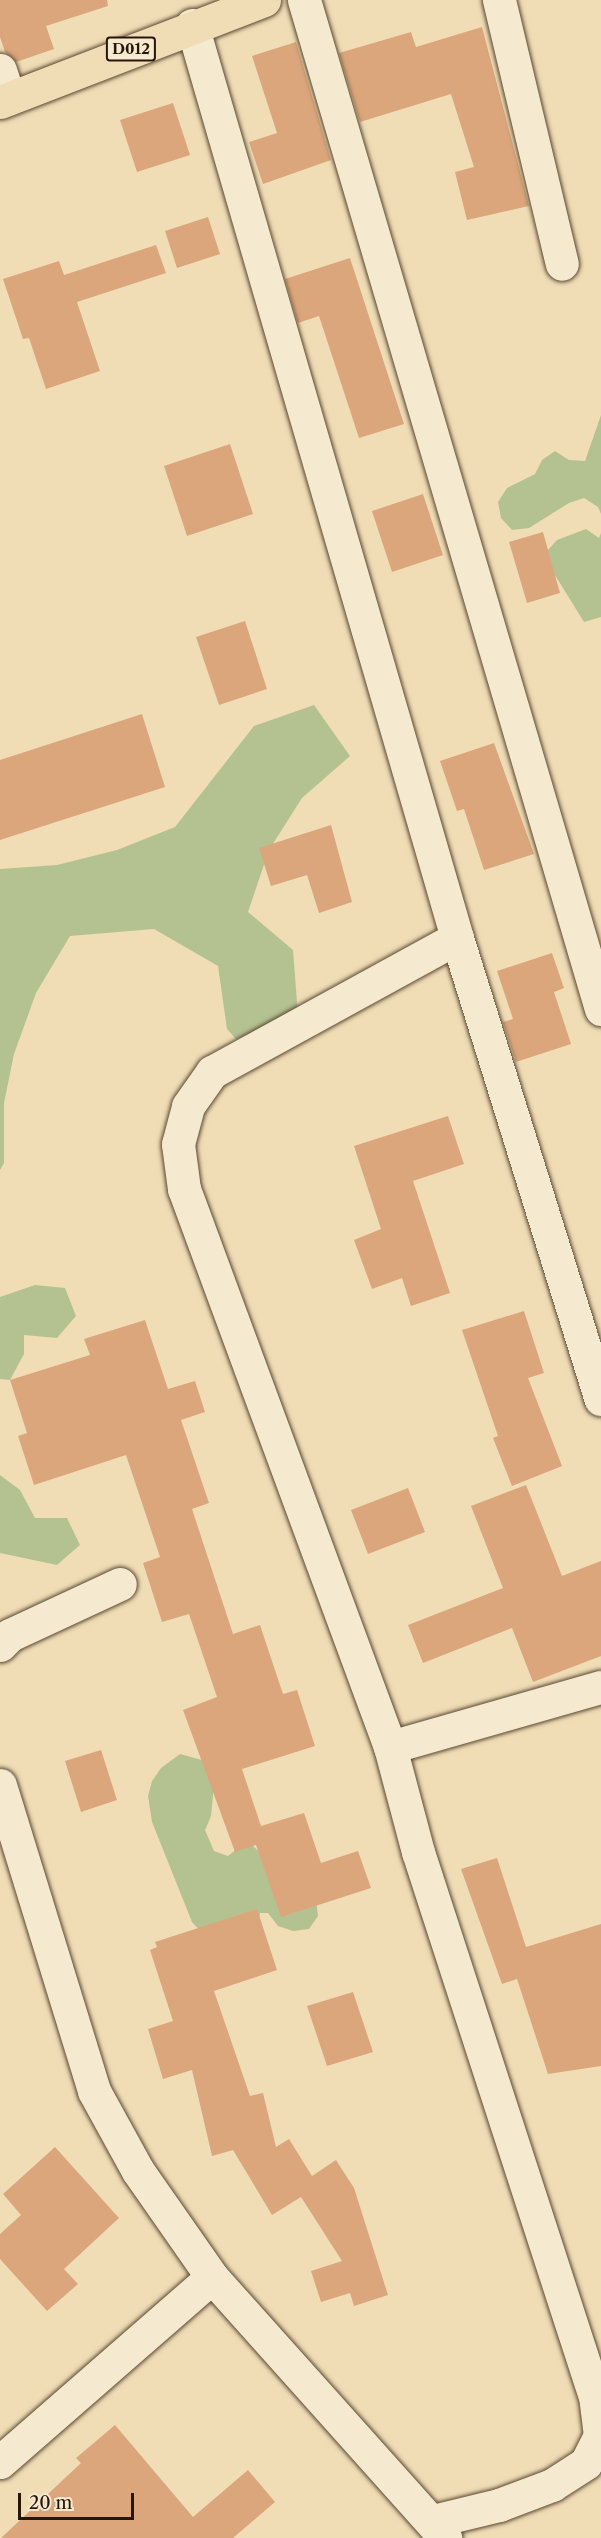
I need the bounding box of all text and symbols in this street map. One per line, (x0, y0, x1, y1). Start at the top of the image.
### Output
road number: D012 (106, 37, 156, 61)
scale bar (21, 2481, 136, 2519)
text: 20 m (29, 2492, 72, 2514)

